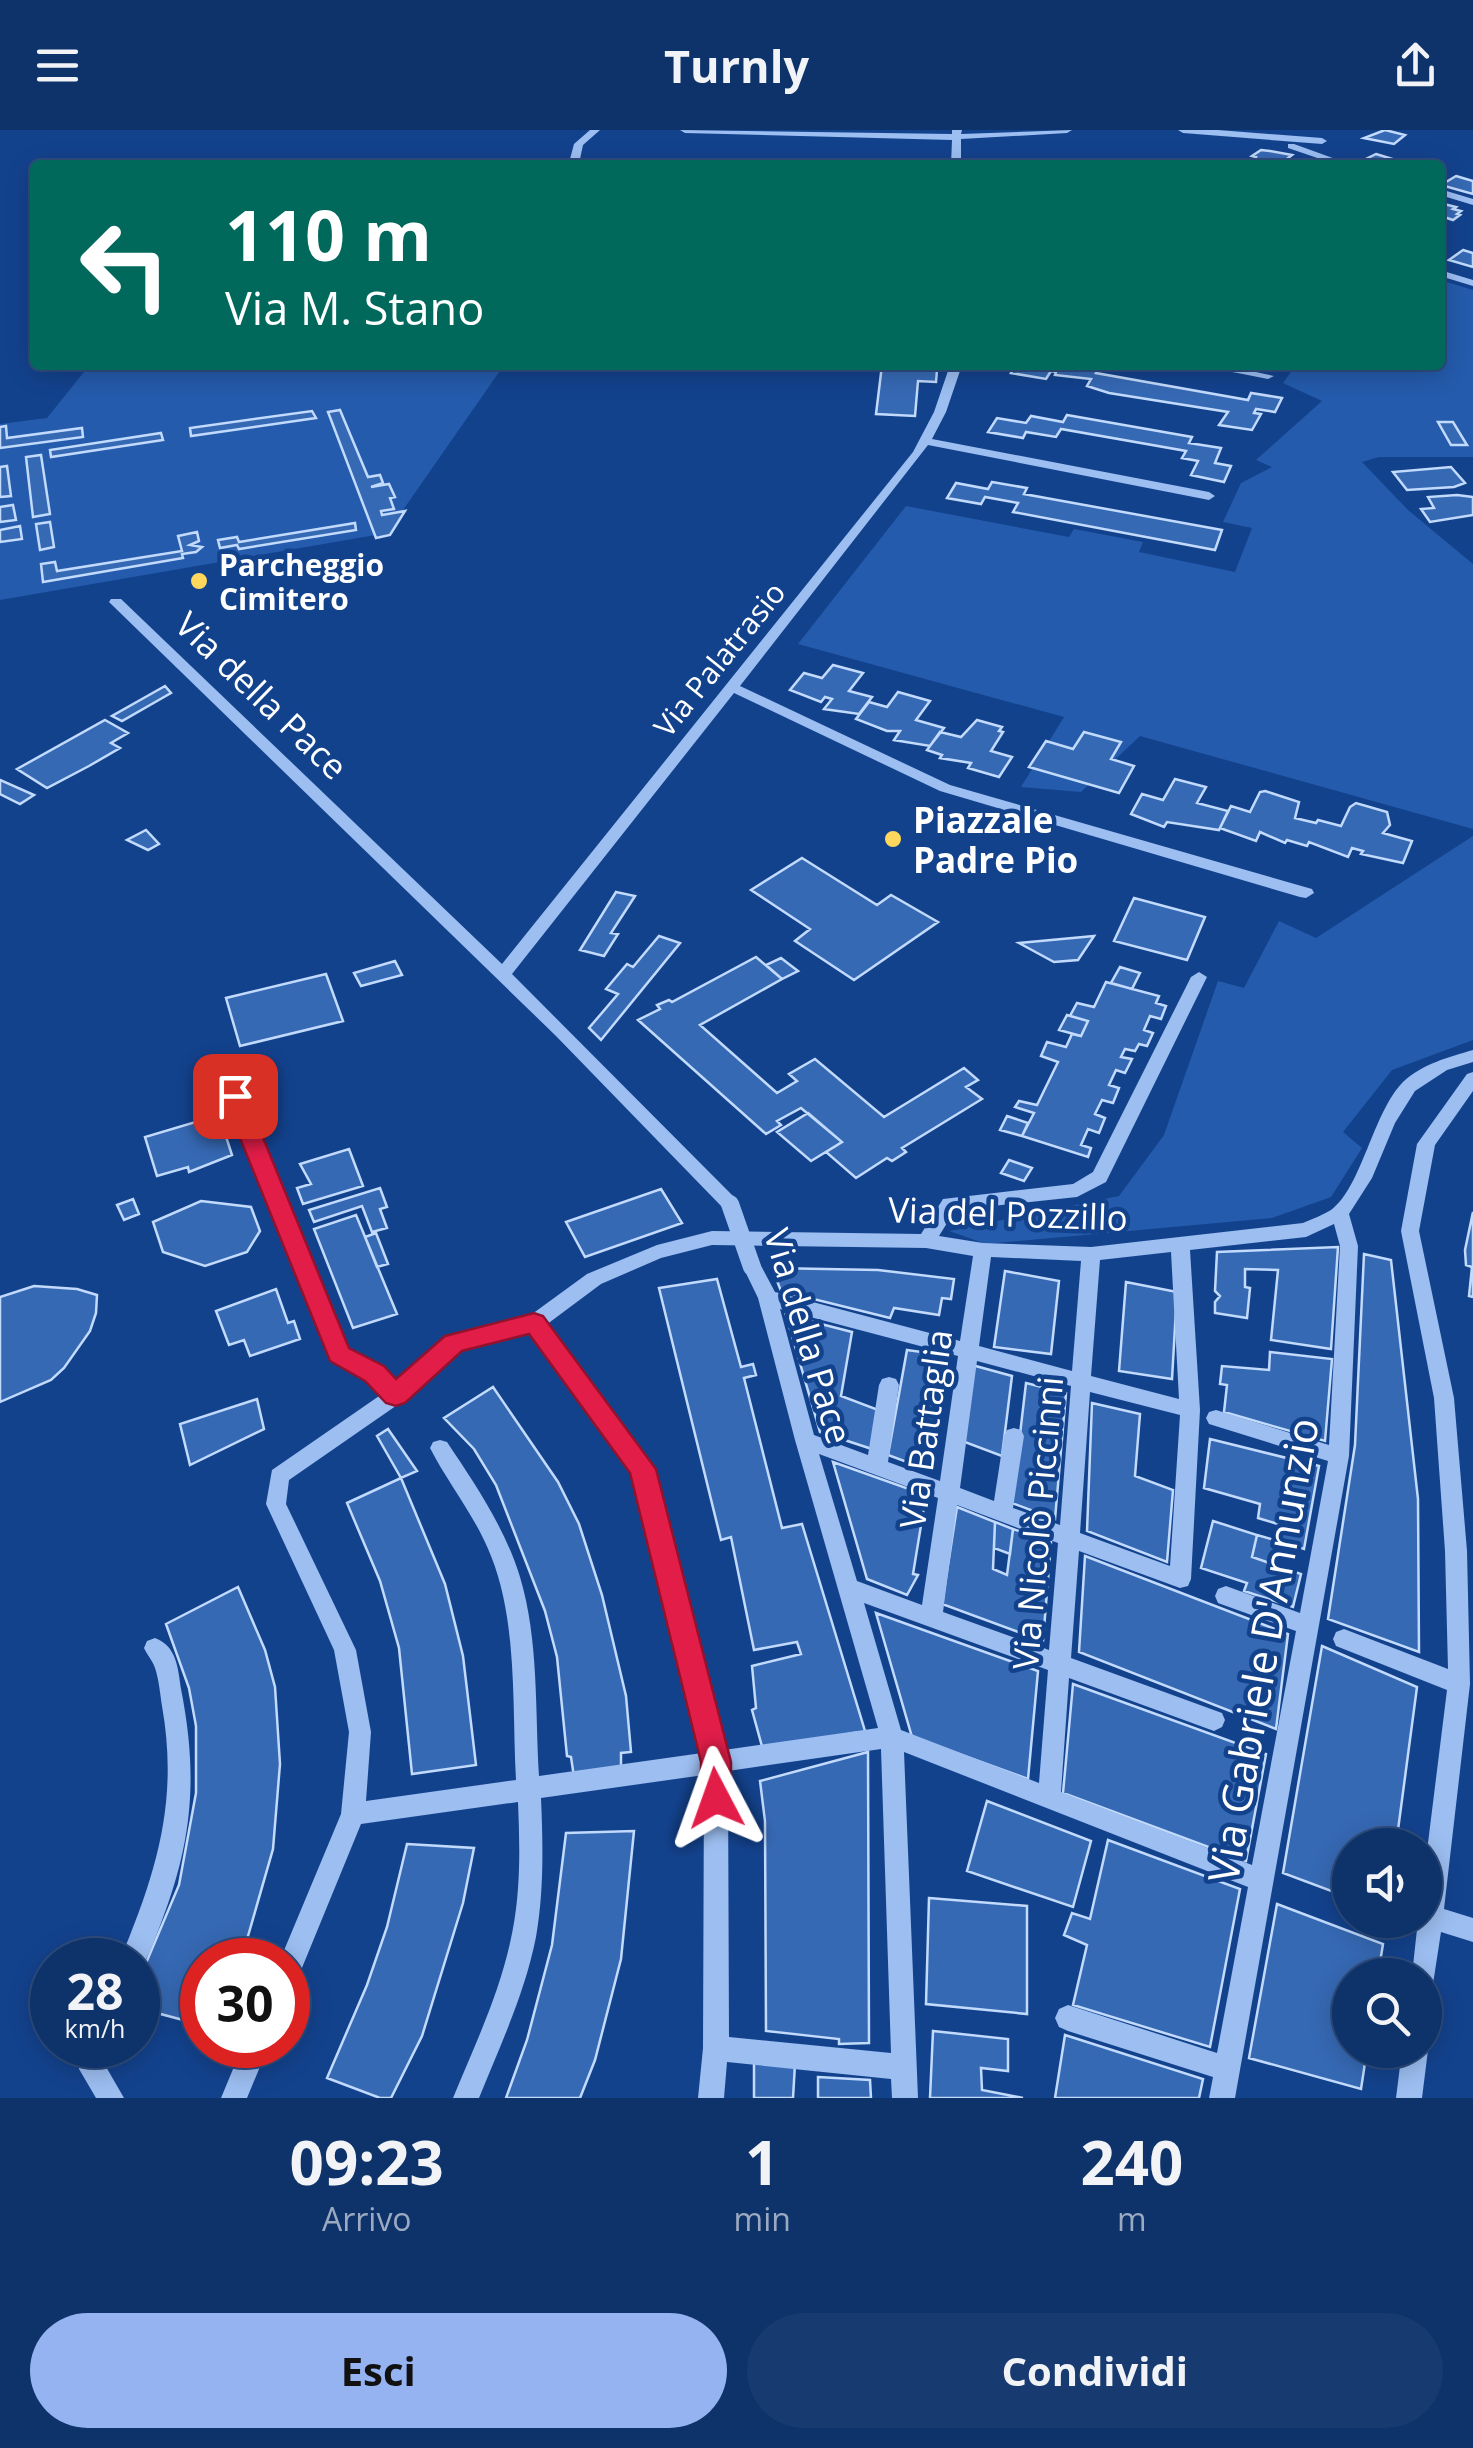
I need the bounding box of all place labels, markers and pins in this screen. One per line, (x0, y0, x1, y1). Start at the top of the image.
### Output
place label: Parcheggio Cimitero (219, 544, 384, 619)
marker: Parcheggio Cimitero (188, 570, 210, 592)
place label: Piazzale Padre Pio (913, 796, 1078, 883)
marker: Piazzale Padre Pio (882, 828, 904, 850)
pin (193, 1054, 278, 1139)

